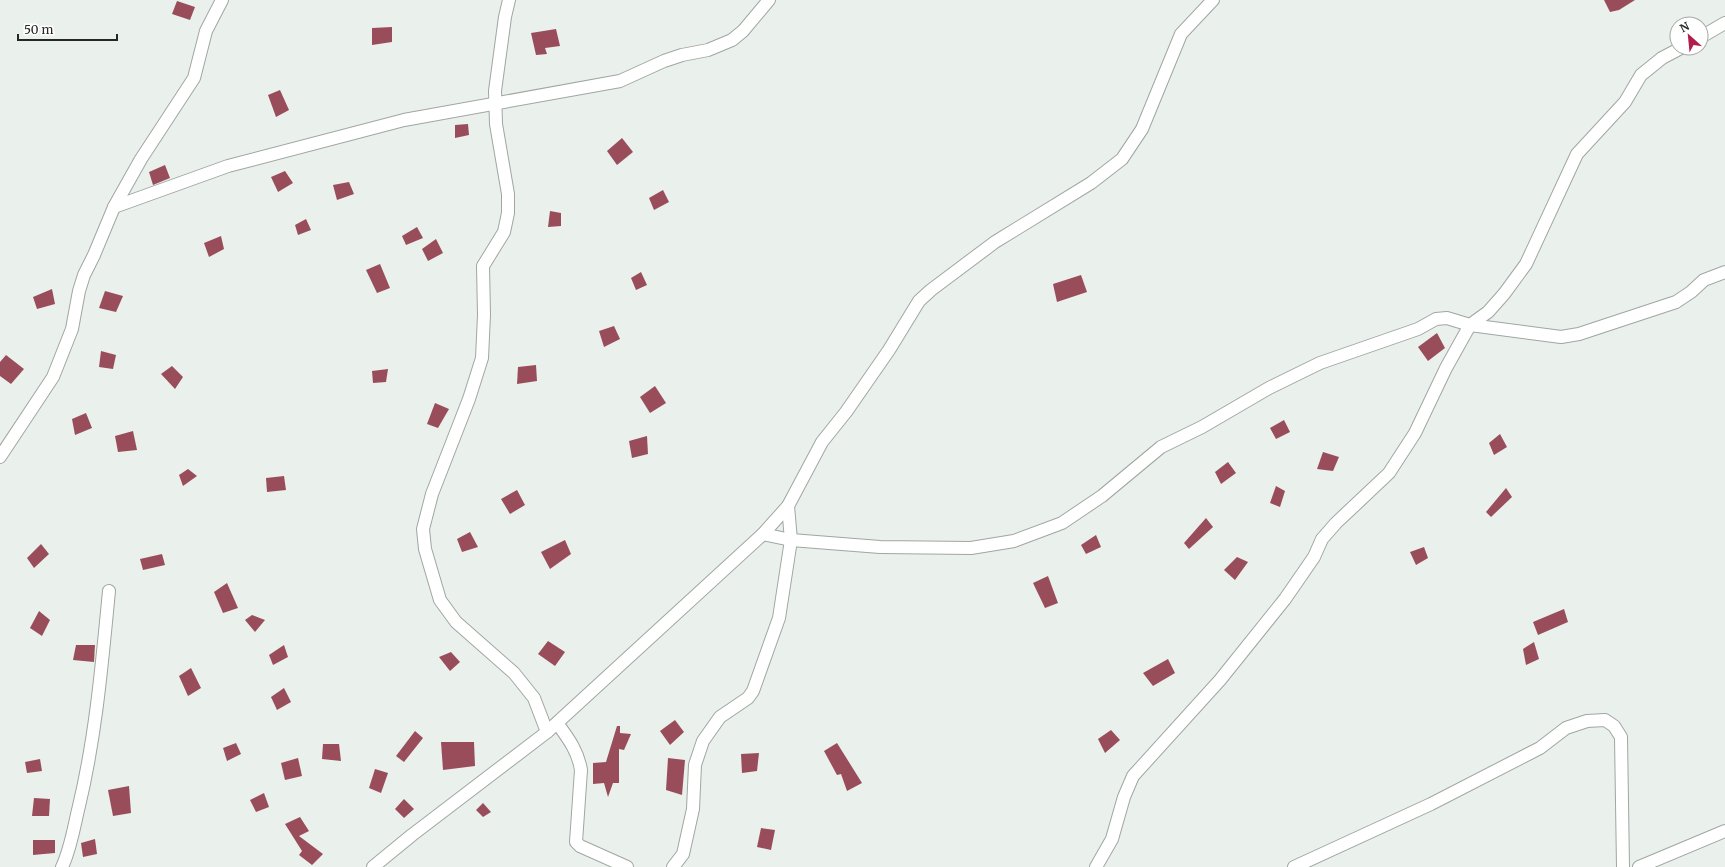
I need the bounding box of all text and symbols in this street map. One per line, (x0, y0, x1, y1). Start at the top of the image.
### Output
scale bar (18, 16, 117, 42)
north arrow (1669, 16, 1709, 56)
text: N (1677, 19, 1692, 35)
text: 50 m (24, 22, 53, 37)

